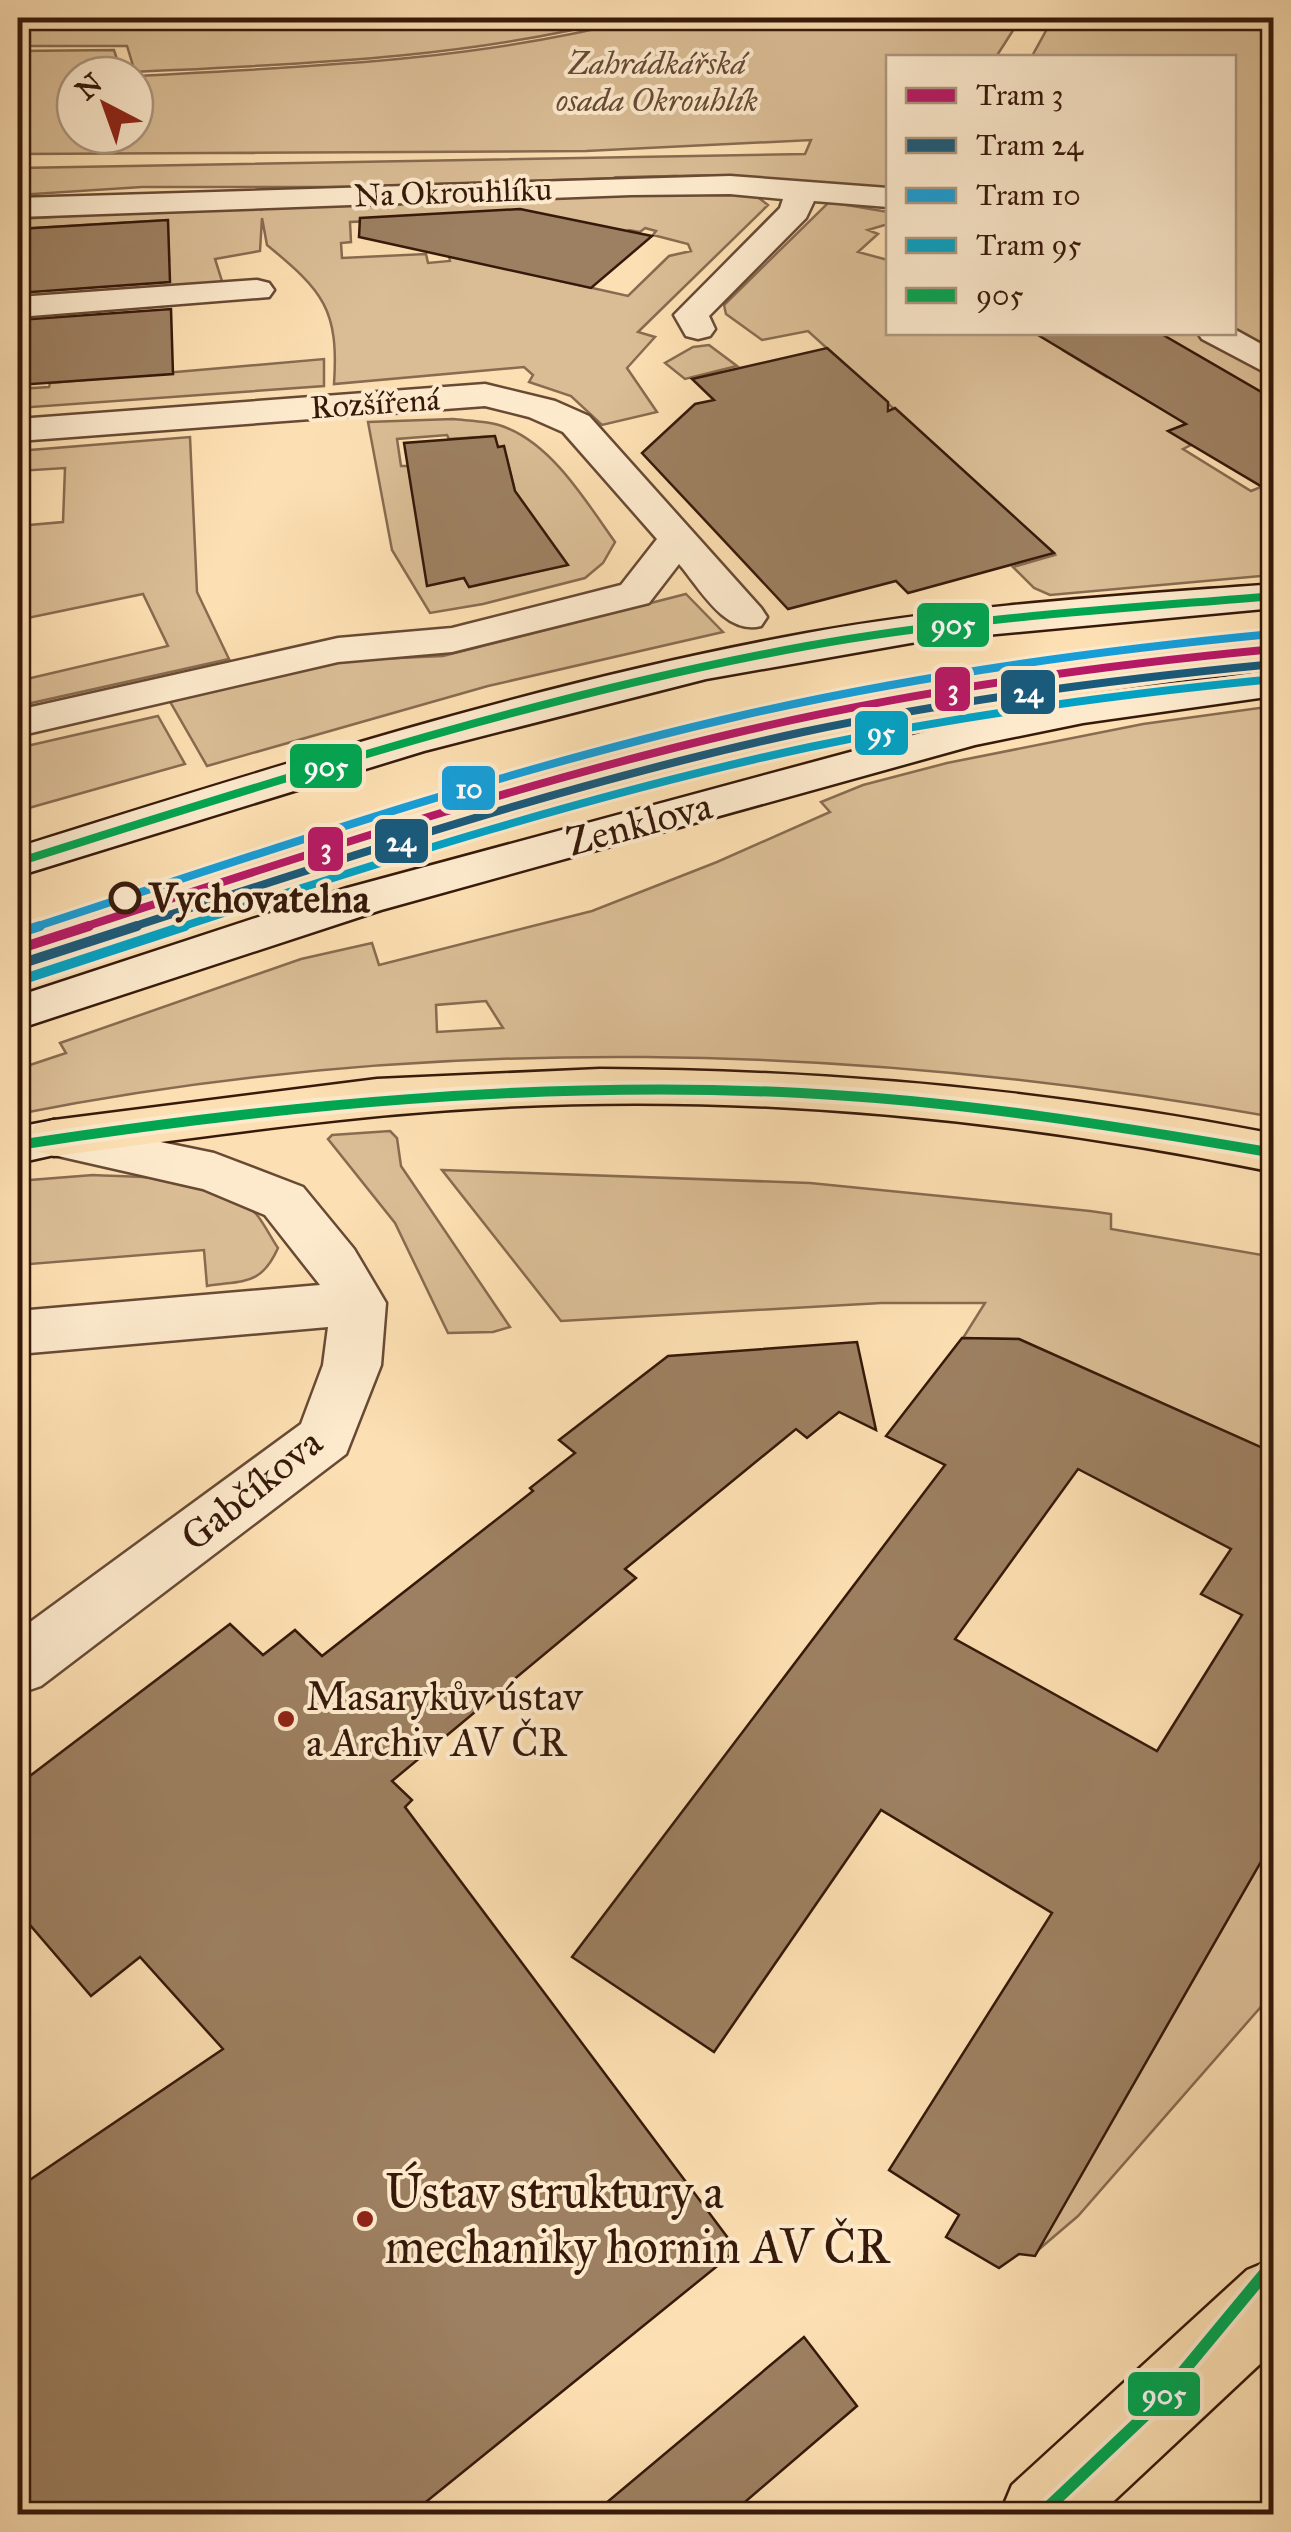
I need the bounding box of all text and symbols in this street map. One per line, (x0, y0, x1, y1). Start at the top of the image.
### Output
park label: Zahrádkářská osada Okrouhlík (556, 44, 758, 120)
north arrow (55, 55, 155, 155)
legend (886, 55, 1236, 335)
text: N (68, 65, 110, 108)
text: Tram 3 (976, 77, 1063, 113)
text: Tram 24 (976, 127, 1084, 163)
street label: Na Okrouhlíku (353, 170, 553, 215)
text: Tram 10 (976, 177, 1081, 213)
text: Tram 95 (976, 227, 1082, 264)
text: 905 (976, 277, 1024, 314)
street label: Rozšířená (309, 379, 442, 427)
line badge: 905 (915, 601, 991, 649)
text: 905 (931, 607, 975, 642)
line badge: 3 (933, 665, 972, 713)
line badge: 24 (999, 668, 1057, 716)
text: 3 (947, 672, 959, 707)
text: 24 (1013, 675, 1044, 710)
line badge: 95 (853, 709, 910, 757)
text: 95 (867, 715, 895, 750)
line badge: 905 (288, 742, 364, 790)
text: 905 (304, 749, 348, 784)
line badge: 10 (440, 764, 497, 812)
text: 10 (455, 771, 483, 806)
street label: Zenklova (561, 781, 717, 866)
line badge: 24 (373, 817, 430, 865)
text: 24 (386, 824, 417, 859)
line badge: 3 (306, 825, 345, 873)
text: 3 (320, 831, 332, 866)
place label: Vychovatelna (148, 874, 371, 923)
marker: Vychovatelna (110, 883, 140, 913)
street label: Gabčíkova (171, 1418, 332, 1561)
place label: Masarykův ústav a Archiv AV ČR (306, 1672, 584, 1767)
marker: Masarykův ústav a Archiv AV ČR (275, 1708, 297, 1730)
place label: Ústav struktury a mechaniky hornin AV ČR (385, 2161, 891, 2276)
marker: Ústav struktury a mechaniky hornin AV ČR (354, 2208, 376, 2230)
line badge: 905 (1126, 2370, 1202, 2418)
text: 905 (1142, 2377, 1186, 2412)

